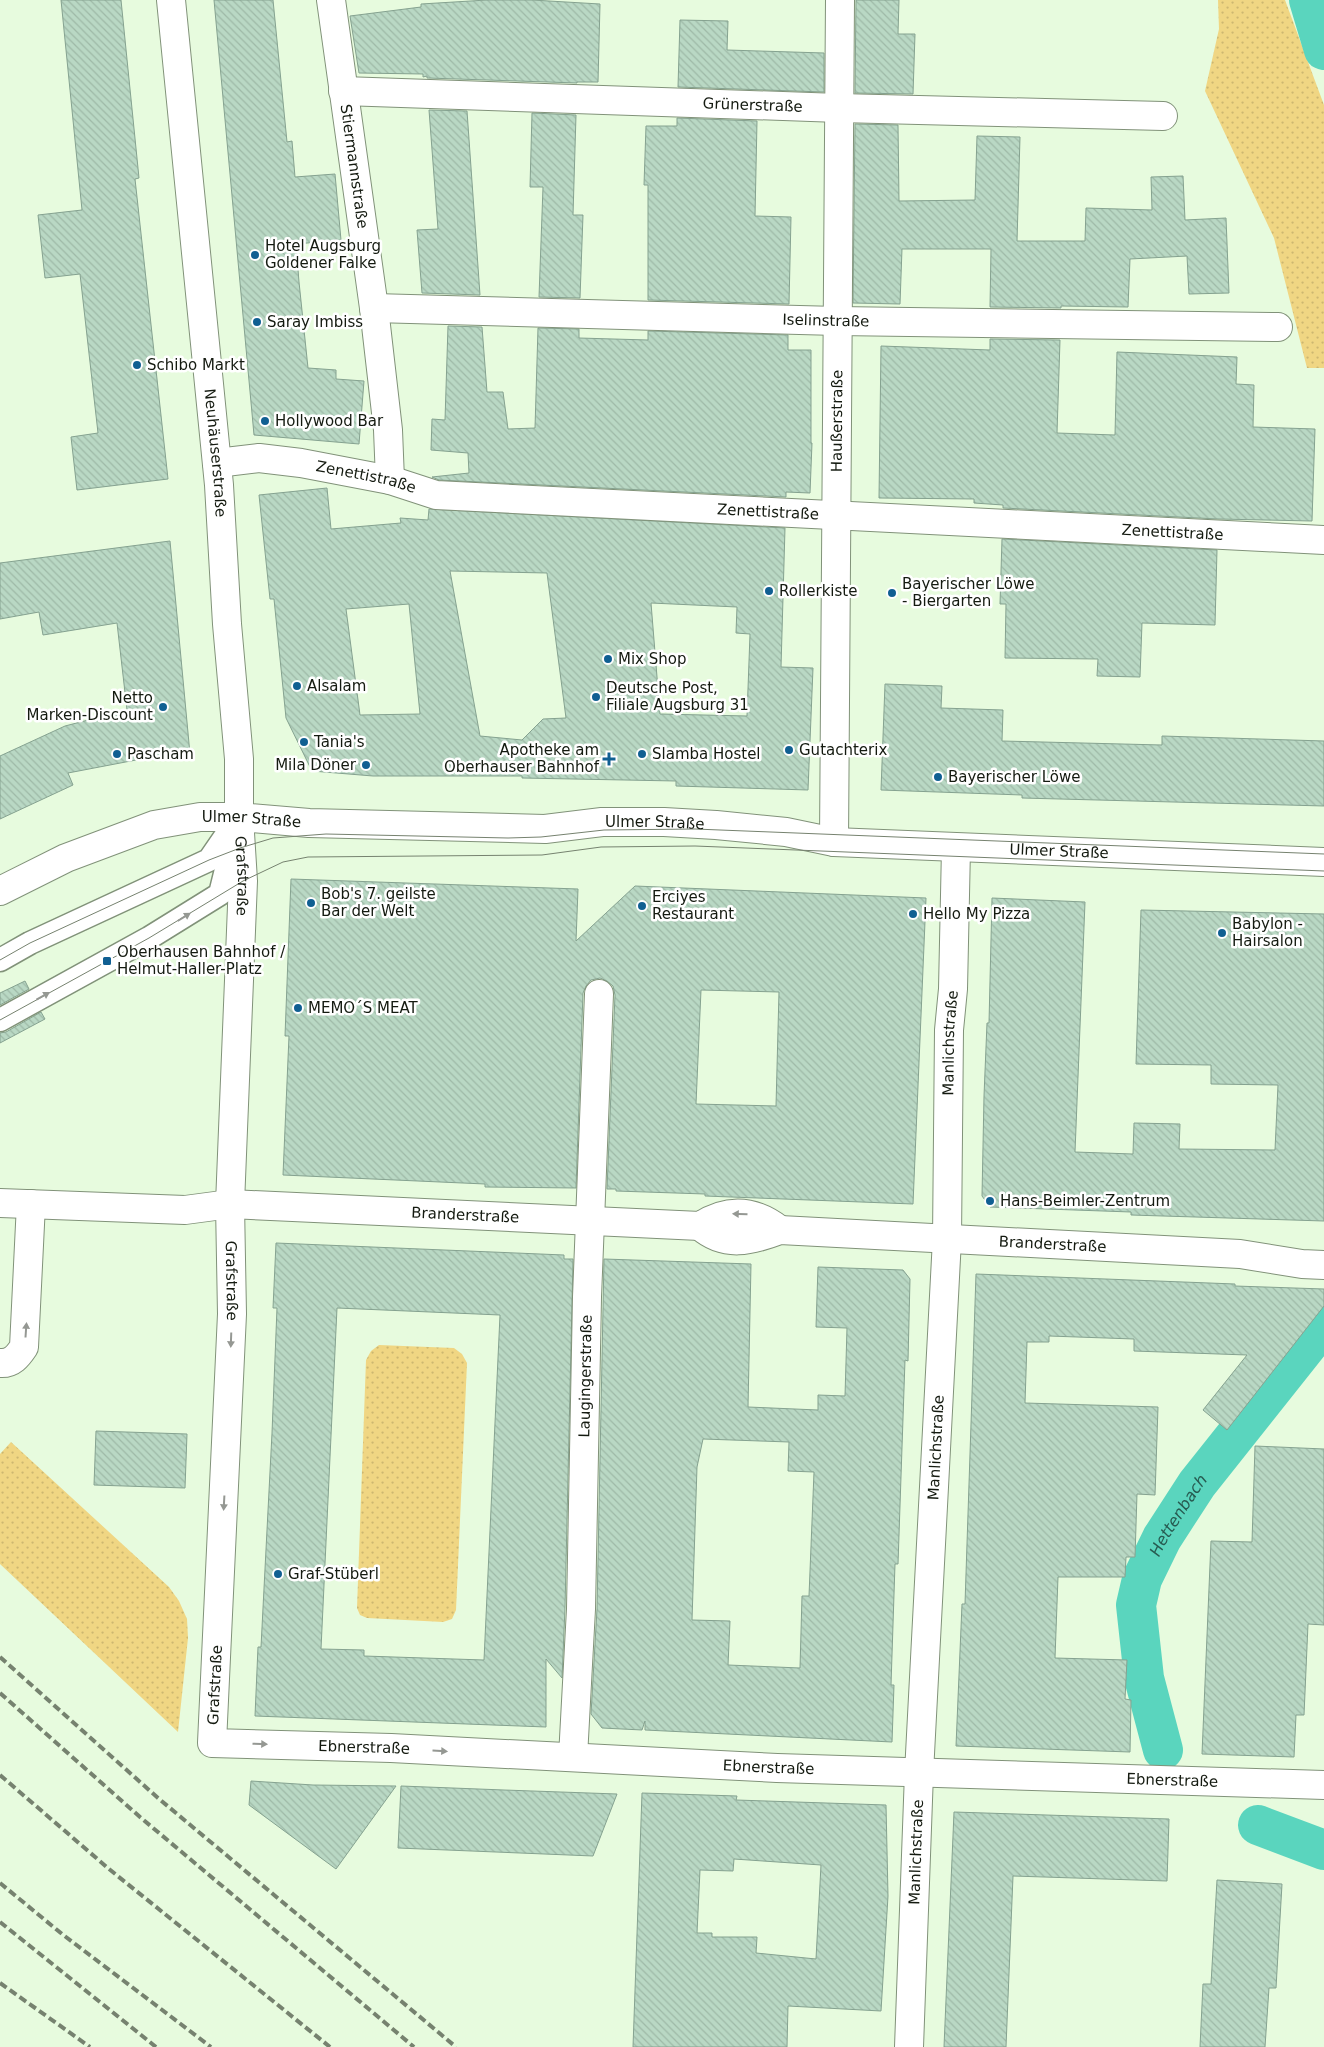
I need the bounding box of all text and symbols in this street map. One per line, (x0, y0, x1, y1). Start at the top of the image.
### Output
street label: Grünerstraße (702, 94, 803, 116)
street label: Stiermannstraße (337, 103, 372, 230)
place label: Hotel Augsburg Goldener Falke (265, 237, 381, 272)
marker: Hotel Augsburg Goldener Falke (249, 249, 261, 261)
street label: Iselinstraße (782, 310, 870, 330)
place label: Saray Imbiss (267, 313, 363, 331)
marker: Saray Imbiss (251, 316, 263, 328)
place label: Schibo Markt (147, 356, 245, 374)
marker: Schibo Markt (131, 359, 143, 371)
street label: Haußerstraße (828, 370, 846, 472)
street label: Neuhäuserstraße (200, 388, 230, 518)
place label: Hollywood Bar (275, 412, 384, 430)
marker: Hollywood Bar (259, 415, 271, 427)
street label: Zenettistraße (314, 457, 418, 497)
street label: Zenettistraße (717, 500, 819, 523)
street label: Zenettistraße (1121, 521, 1224, 544)
place label: Bayerischer Löwe - Biergarten (902, 575, 1034, 610)
place label: Rollerkiste (779, 582, 857, 600)
marker: Rollerkiste (763, 585, 775, 597)
marker: Bayerischer Löwe - Biergarten (886, 587, 898, 599)
place label: Mix Shop (618, 650, 686, 668)
marker: Mix Shop (602, 653, 614, 665)
place label: Alsalam (307, 677, 366, 695)
place label: Deutsche Post, Filiale Augsburg 31 (606, 679, 749, 714)
marker: Alsalam (291, 680, 303, 692)
place label: Netto Marken-Discount (27, 689, 153, 724)
marker: Deutsche Post, Filiale Augsburg 31 (590, 691, 602, 703)
marker: Netto Marken-Discount (157, 701, 169, 713)
place label: Tania's (313, 733, 365, 751)
marker: Tania's (298, 736, 310, 748)
place label: Apotheke am Oberhauser Bahnhof (444, 741, 600, 776)
place label: Gutachterix (799, 741, 887, 759)
marker: Gutachterix (783, 744, 795, 756)
place label: Pascham (127, 745, 194, 763)
place label: Slamba Hostel (652, 745, 761, 763)
marker: Pascham (111, 748, 123, 760)
marker: Slamba Hostel (636, 748, 648, 760)
marker: Apotheke am Oberhauser Bahnhof (603, 753, 615, 765)
place label: Mila Döner (275, 756, 357, 774)
marker: Mila Döner (360, 759, 372, 771)
place label: Bayerischer Löwe (948, 768, 1080, 786)
marker: Bayerischer Löwe (932, 771, 944, 783)
street label: Ulmer Straße (202, 808, 302, 831)
street label: Ulmer Straße (605, 813, 705, 833)
street label: Grafstraße (231, 835, 252, 916)
street label: Ulmer Straße (1009, 840, 1109, 862)
place label: Bob's 7. geilste Bar der Welt (321, 885, 436, 920)
place label: Erciyes Restaurant (652, 888, 734, 923)
marker: Bob's 7. geilste Bar der Welt (305, 897, 317, 909)
marker: Erciyes Restaurant (636, 900, 648, 912)
place label: Hello My Pizza (923, 905, 1030, 923)
marker: Hello My Pizza (907, 908, 919, 920)
one-way arrow (178, 912, 191, 921)
place label: Babylon - Hairsalon (1232, 915, 1303, 950)
marker: Babylon - Hairsalon (1216, 927, 1228, 939)
place label: Oberhausen Bahnhof / Helmut-Haller-Platz (117, 943, 286, 978)
marker: Oberhausen Bahnhof / Helmut-Haller-Platz (101, 955, 113, 967)
street label: Manlichstraße (939, 989, 962, 1096)
one-way arrow (36, 992, 49, 1001)
place label: MEMO´S MEAT (308, 999, 418, 1017)
marker: MEMO´S MEAT (292, 1002, 304, 1014)
place label: Hans-Beimler-Zentrum (1000, 1192, 1170, 1210)
marker: Hans-Beimler-Zentrum (984, 1195, 996, 1207)
street label: Branderstraße (411, 1203, 520, 1227)
one-way arrow (732, 1209, 748, 1217)
street label: Branderstraße (998, 1232, 1107, 1256)
street label: Grafstraße (222, 1240, 241, 1321)
street label: Laugingerstraße (575, 1315, 596, 1438)
one-way arrow (22, 1321, 30, 1337)
one-way arrow (226, 1333, 234, 1349)
street label: Manlichstraße (924, 1394, 948, 1501)
water label: Hettenbach (1146, 1470, 1211, 1559)
one-way arrow (219, 1495, 227, 1511)
place label: Graf-Stüberl (288, 1565, 379, 1583)
marker: Graf-Stüberl (272, 1568, 284, 1580)
street label: Grafstraße (204, 1645, 226, 1725)
street label: Ebnerstraße (318, 1737, 410, 1758)
one-way arrow (253, 1741, 269, 1749)
one-way arrow (433, 1747, 449, 1755)
street label: Ebnerstraße (722, 1756, 815, 1778)
street label: Ebnerstraße (1126, 1770, 1218, 1791)
street label: Manlichstraße (905, 1799, 927, 1905)

